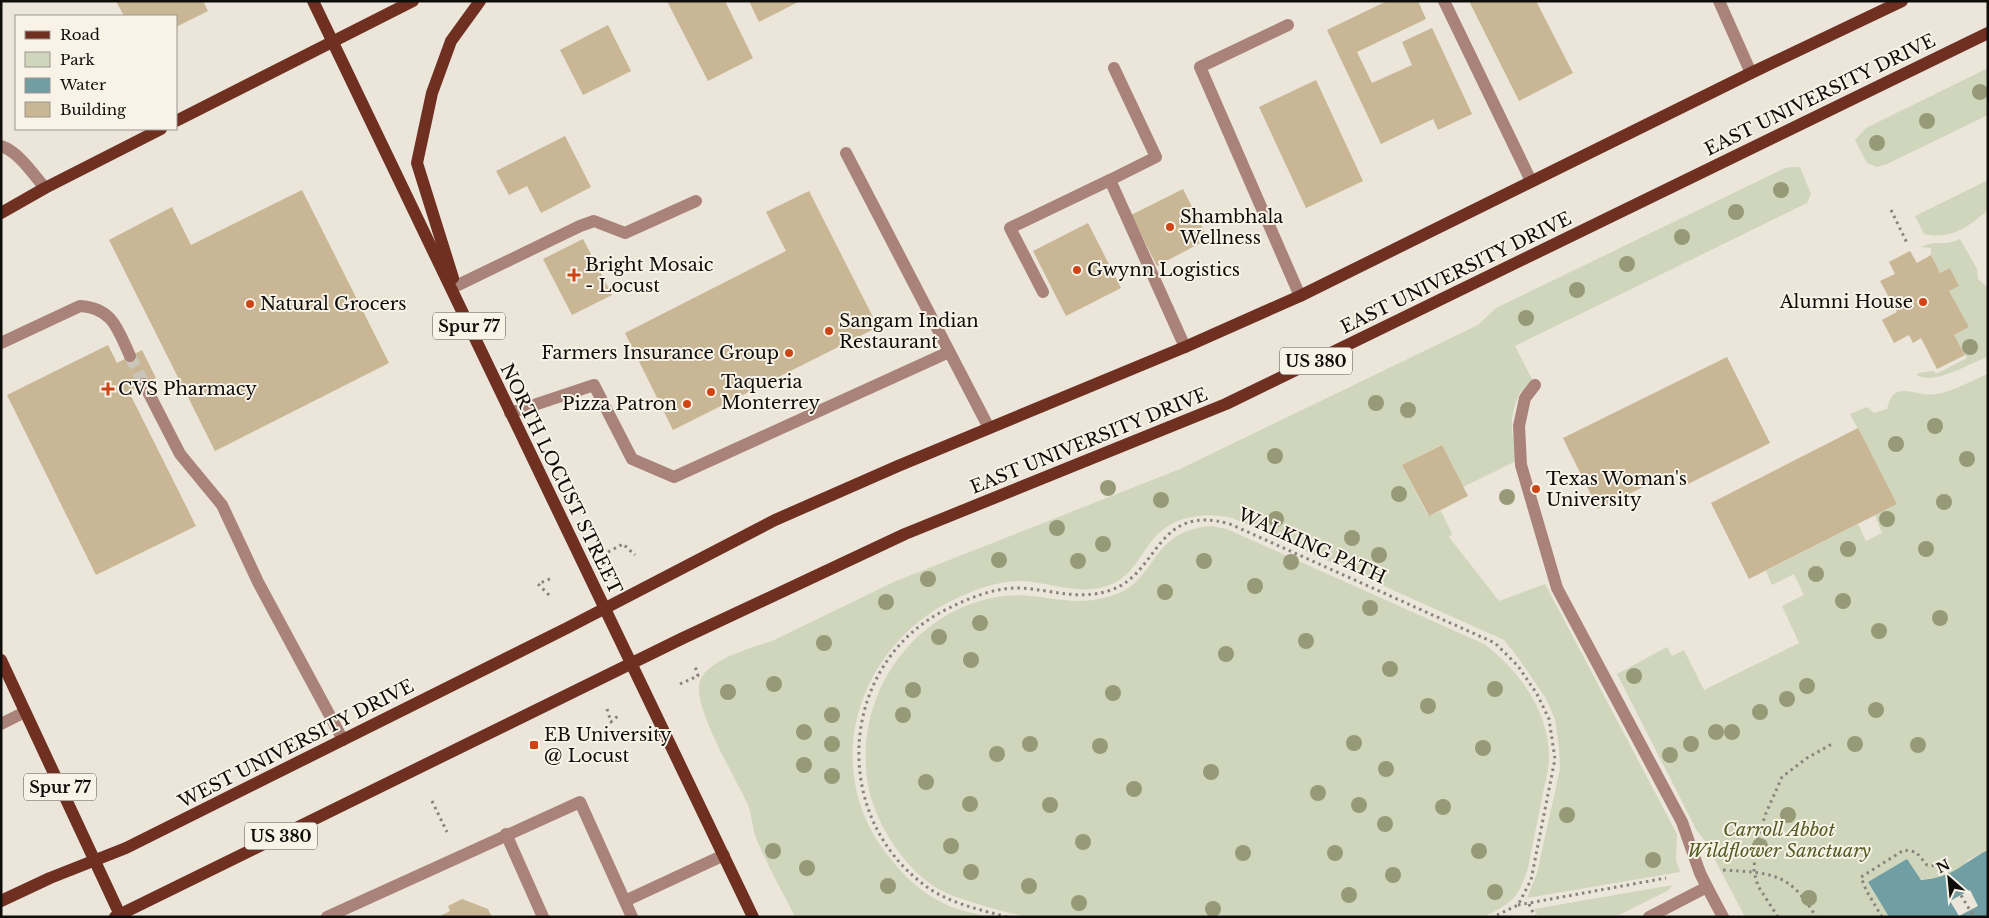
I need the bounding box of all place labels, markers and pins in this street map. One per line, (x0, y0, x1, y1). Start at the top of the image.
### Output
place label: Shambhala Wellness (1179, 206, 1283, 249)
marker: Shambhala Wellness (1164, 221, 1176, 233)
place label: Bright Mosaic - Locust (585, 254, 714, 297)
place label: Gwynn Logistics (1087, 259, 1240, 281)
marker: Gwynn Logistics (1071, 264, 1083, 276)
marker: Bright Mosaic - Locust (567, 268, 581, 282)
place label: Alumni House (1779, 291, 1913, 313)
place label: Natural Grocers (260, 293, 407, 315)
marker: Alumni House (1917, 296, 1929, 308)
marker: Natural Grocers (244, 298, 256, 310)
place label: Sangam Indian Restaurant (839, 310, 979, 353)
marker: Sangam Indian Restaurant (823, 325, 835, 337)
place label: Farmers Insurance Group (541, 342, 779, 364)
marker: Farmers Insurance Group (783, 347, 795, 359)
place label: Taqueria Monterrey (721, 371, 820, 414)
place label: CVS Pharmacy (118, 378, 257, 400)
marker: CVS Pharmacy (102, 383, 114, 395)
marker: Taqueria Monterrey (705, 386, 717, 398)
place label: Pizza Patron (562, 393, 677, 415)
marker: Pizza Patron (681, 398, 693, 410)
place label: Texas Woman's University (1546, 468, 1687, 511)
marker: Texas Woman's University (1530, 483, 1542, 495)
place label: EB University @ Locust (544, 724, 672, 767)
marker: EB University @ Locust (528, 739, 540, 751)

